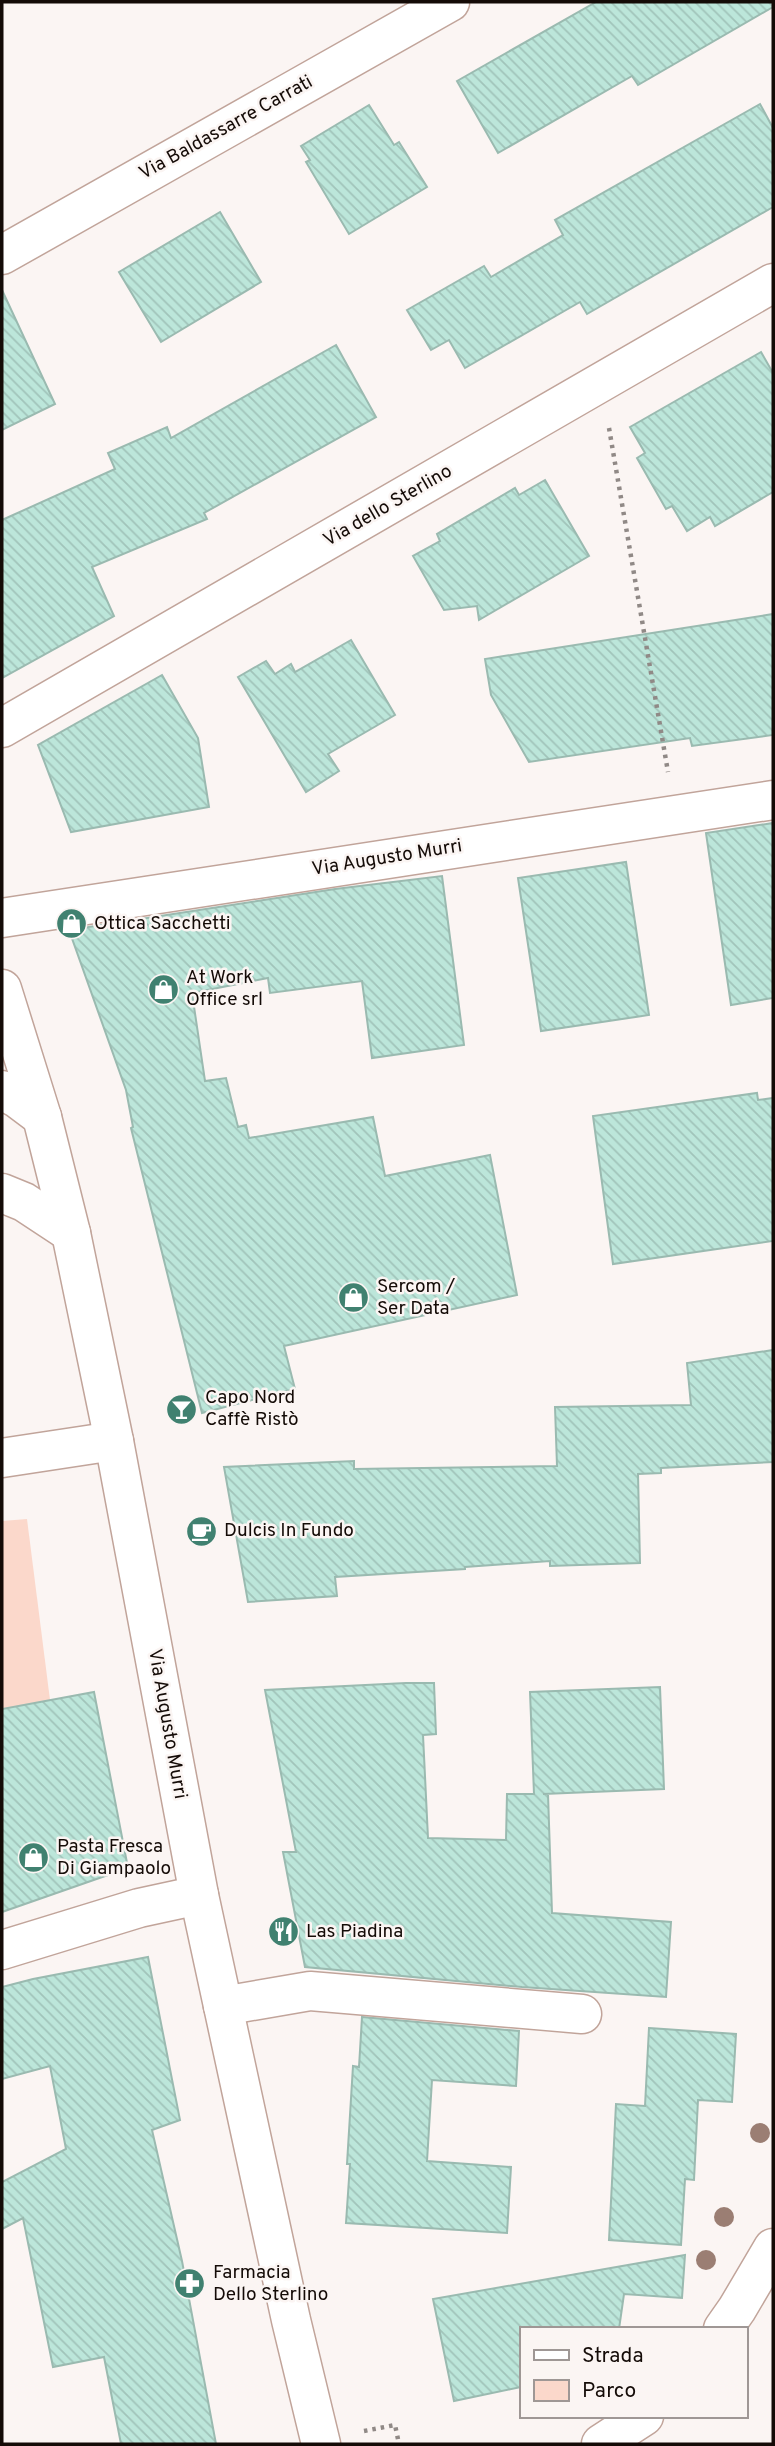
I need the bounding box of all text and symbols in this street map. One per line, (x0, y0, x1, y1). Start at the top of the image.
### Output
street label: Via Baldassarre Carrati (135, 70, 317, 186)
street label: Via dello Sterlino (319, 459, 457, 553)
street label: Via Augusto Murri (310, 834, 464, 882)
shop icon: Ottica Sacchetti (54, 907, 88, 941)
place label: Ottica Sacchetti (94, 912, 231, 936)
place label: At Work Office srl (186, 966, 263, 1012)
shop icon: At Work Office srl (146, 972, 180, 1006)
place label: Sercom / Ser Data (377, 1275, 455, 1321)
shop icon: Sercom / Ser Data (337, 1281, 371, 1315)
place label: Capo Nord Caffè Ristò (205, 1386, 299, 1432)
bar icon: Capo Nord Caffè Ristò (165, 1392, 199, 1426)
cafe icon: Dulcis In Fundo (184, 1514, 218, 1548)
place label: Dulcis In Fundo (224, 1519, 354, 1543)
street label: Via Augusto Murri (142, 1647, 192, 1801)
place label: Pasta Fresca Di Giampaolo (57, 1835, 171, 1881)
shop icon: Pasta Fresca Di Giampaolo (17, 1841, 51, 1875)
restaurant icon: Las Piadina (266, 1915, 300, 1949)
place label: Las Piadina (306, 1920, 403, 1944)
place label: Farmacia Dello Sterlino (213, 2261, 328, 2307)
pharmacy icon: Farmacia Dello Sterlino (173, 2267, 207, 2301)
legend (520, 2327, 747, 2418)
text: Strada (582, 2343, 643, 2370)
text: Parco (582, 2378, 636, 2405)

